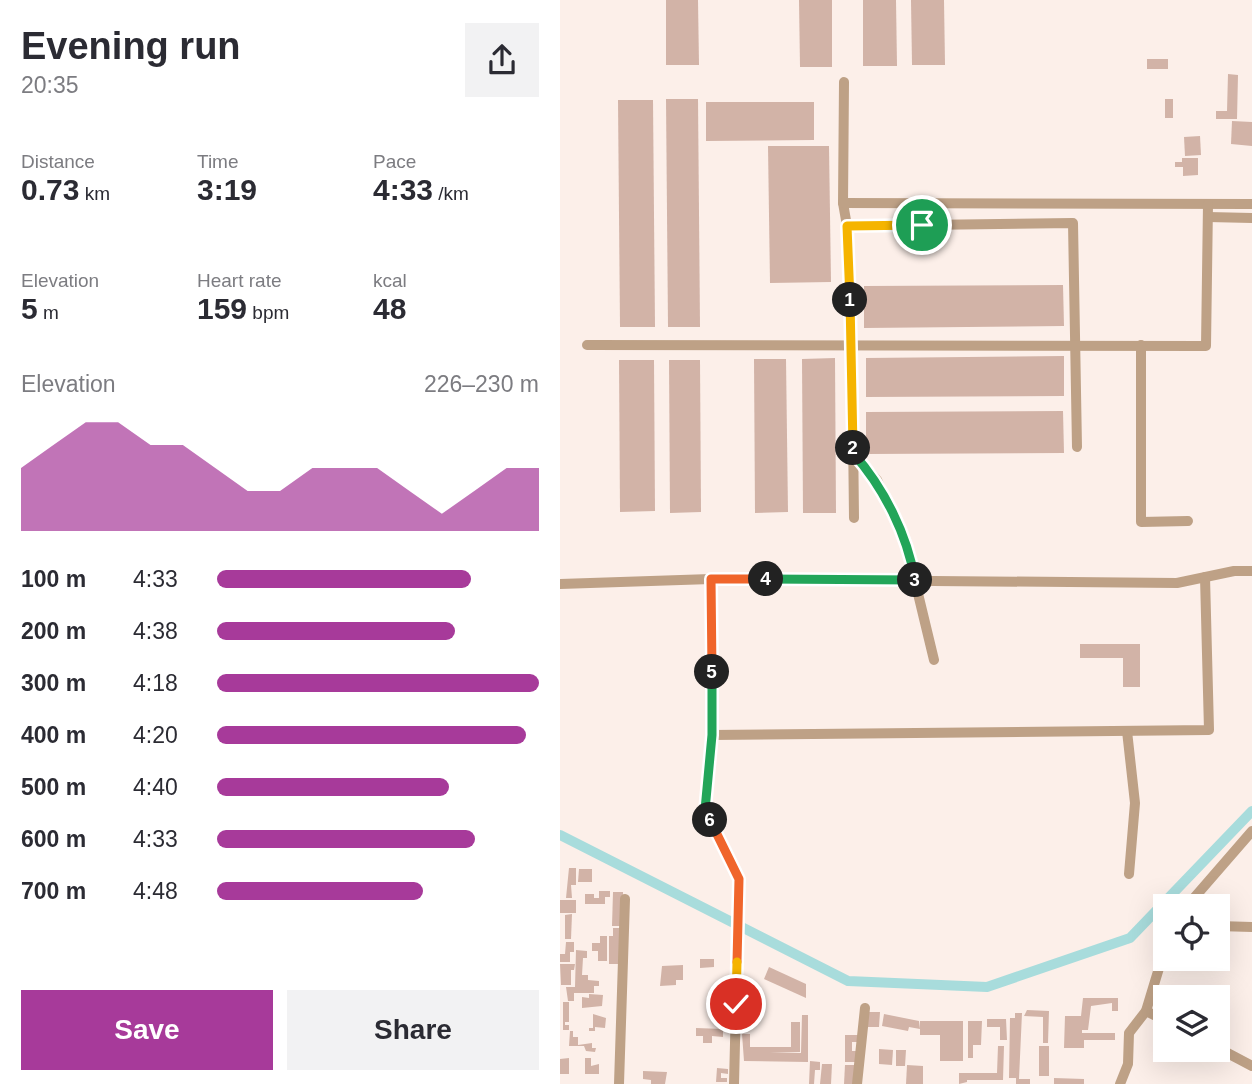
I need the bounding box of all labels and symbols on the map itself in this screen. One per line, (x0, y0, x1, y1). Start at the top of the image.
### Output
pin (892, 195, 952, 255)
pin: 1 (832, 282, 868, 318)
pin: 2 (836, 430, 870, 466)
pin: 4 (748, 562, 784, 596)
pin: 3 (898, 562, 932, 598)
pin: 5 (694, 654, 730, 690)
pin: 6 (692, 802, 728, 838)
pin (706, 974, 766, 1034)

